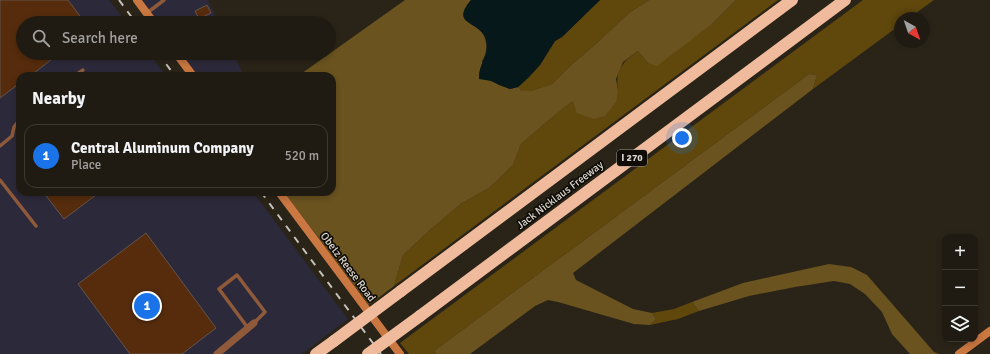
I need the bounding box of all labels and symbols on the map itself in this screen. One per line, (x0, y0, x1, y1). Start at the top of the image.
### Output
north arrow (894, 12, 930, 48)
your location (672, 128, 692, 148)
road number: I 270 (617, 150, 647, 166)
street label: Jack Nicklaus Freeway (514, 158, 607, 232)
street label: Obetz Reese Road (318, 230, 378, 304)
pin: 1 (134, 291, 160, 321)

